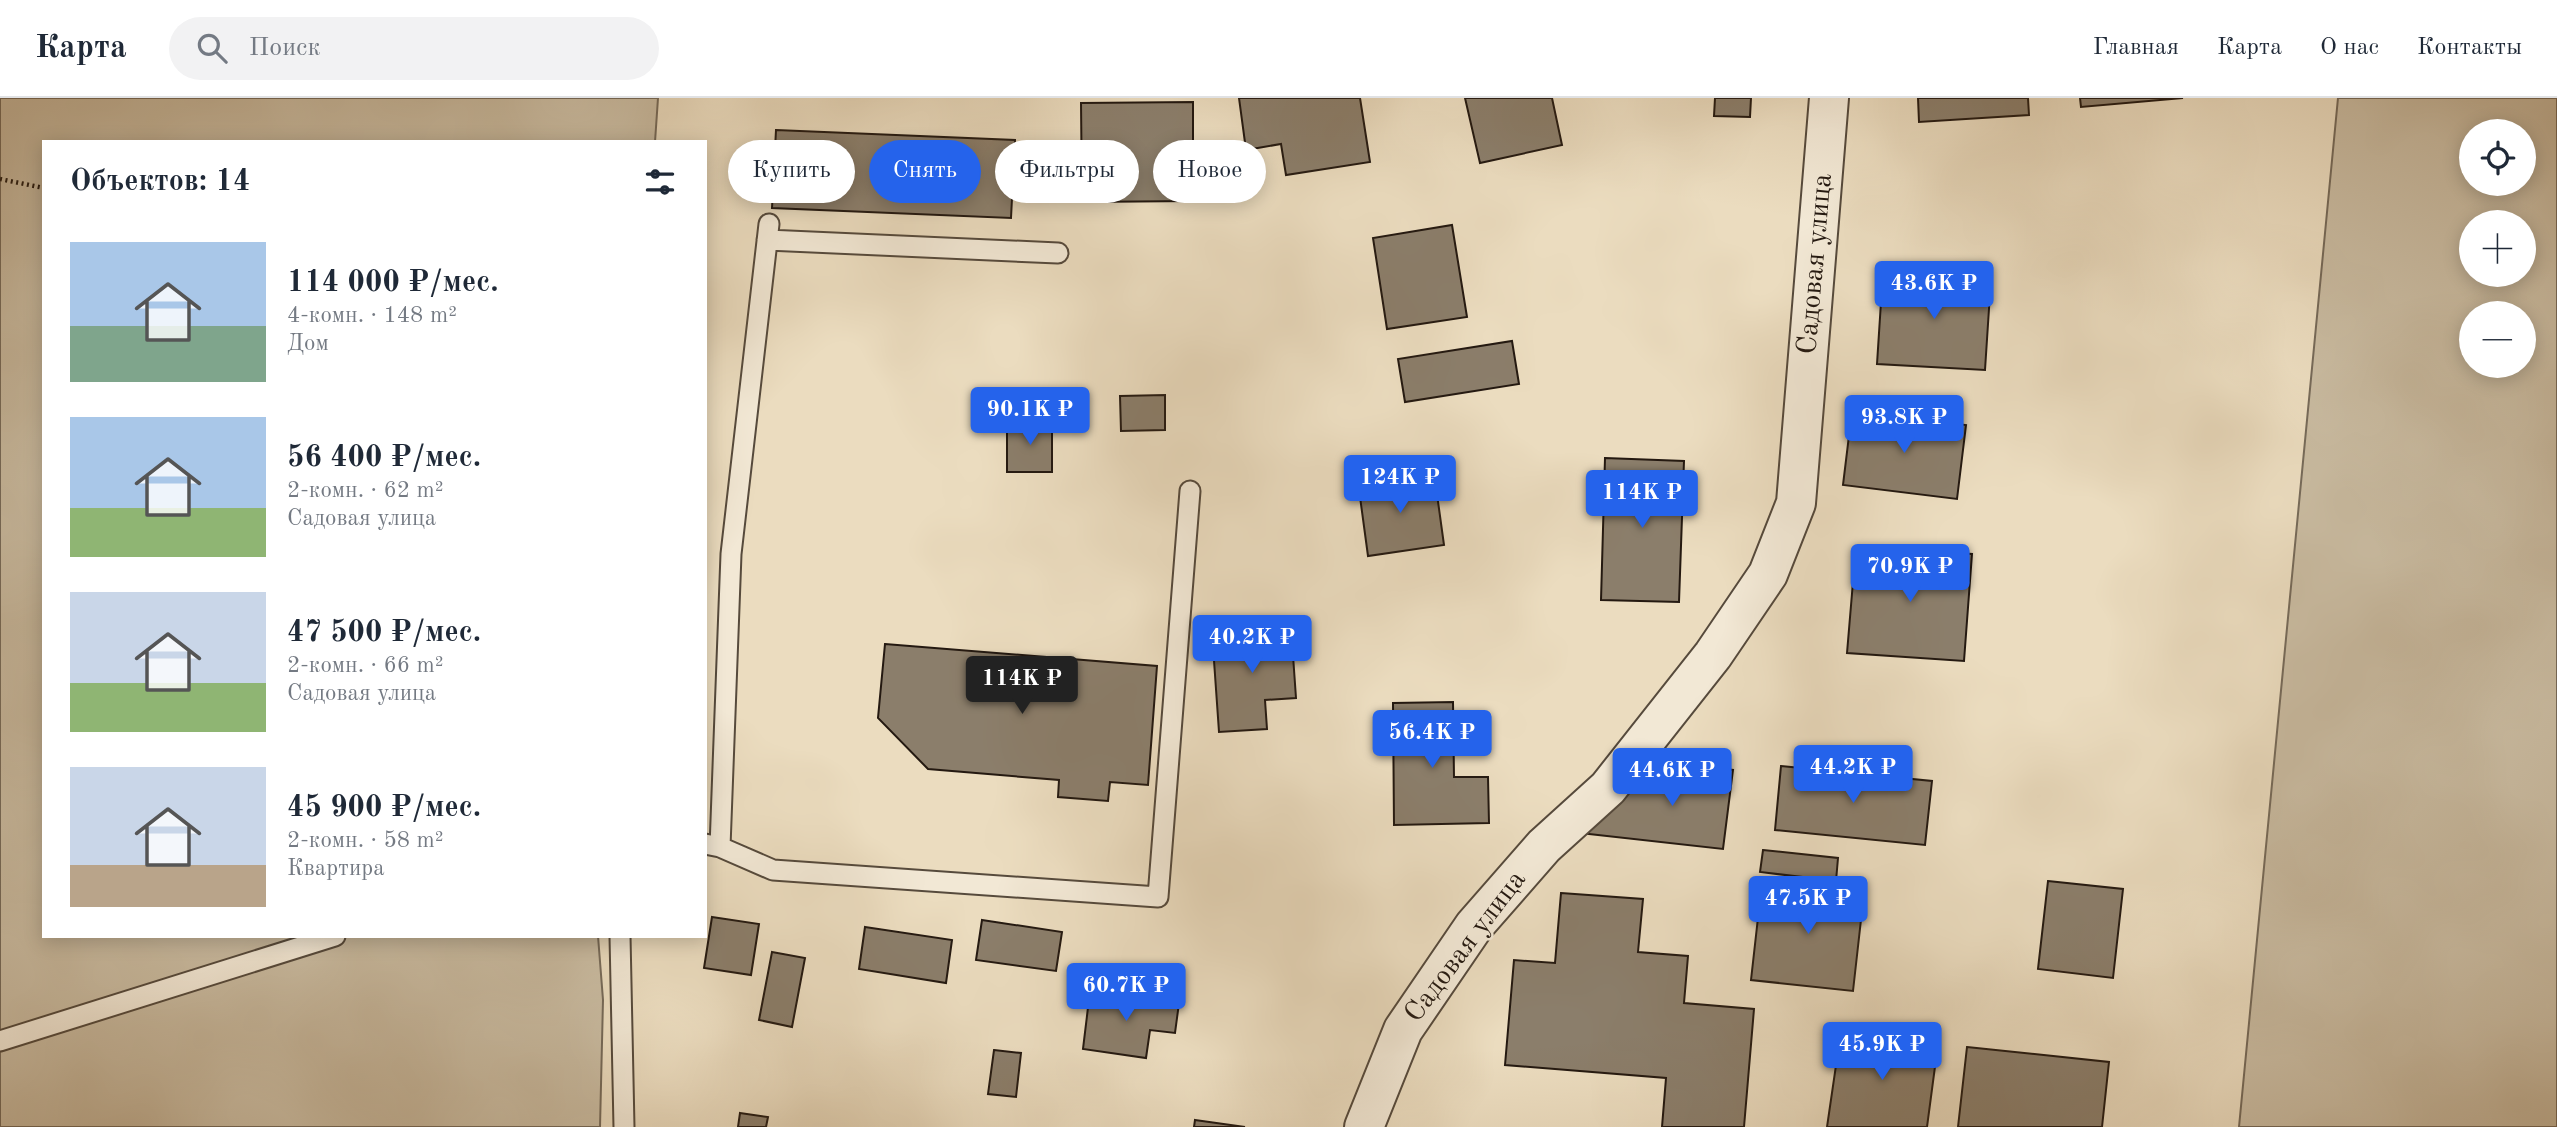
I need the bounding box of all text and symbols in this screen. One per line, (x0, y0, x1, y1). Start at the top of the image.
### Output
search box (169, 17, 659, 80)
icon: search (193, 29, 231, 67)
text: Карта (35, 32, 127, 65)
text: Поиск (249, 35, 321, 61)
text: Главная (2093, 36, 2179, 60)
text: Карта (2217, 36, 2282, 60)
text: О нас (2320, 36, 2379, 60)
text: Контакты (2417, 36, 2522, 60)
map controls (2459, 119, 2536, 378)
button: locate (2459, 119, 2536, 196)
chip: Купить (728, 140, 855, 203)
chip: Снять (869, 140, 981, 203)
chip: Фильтры (995, 140, 1139, 203)
chip: Новое (1153, 140, 1266, 203)
icon: filters (641, 163, 679, 201)
text: Объектов: 14 (70, 167, 250, 197)
street label: Садовая улица (1794, 172, 1838, 356)
button: + (2459, 210, 2536, 287)
pin: 43.6K ₽ (1869, 262, 1999, 321)
text: 114 000 ₽/мес. (287, 268, 499, 298)
icon: home (126, 270, 210, 354)
text: 43.6K ₽ (1891, 272, 1977, 295)
button: − (2459, 301, 2536, 378)
text: 4-комн. · 148 m² (287, 304, 457, 327)
text: Дом (287, 332, 329, 355)
pin: 90.1K ₽ (965, 388, 1095, 447)
pin: 93.8K ₽ (1839, 396, 1969, 455)
text: 90.1K ₽ (987, 398, 1073, 421)
text: 93.8K ₽ (1861, 406, 1947, 429)
text: 56 400 ₽/мес. (287, 443, 481, 473)
icon: home (126, 445, 210, 529)
pin: 124K ₽ (1343, 456, 1457, 515)
text: 124K ₽ (1360, 466, 1440, 489)
pin: 114K ₽ (1585, 470, 1699, 530)
text: 2-комн. · 62 m² (287, 479, 444, 502)
text: 114K ₽ (1602, 481, 1682, 504)
text: Садовая улица (287, 507, 436, 530)
pin: 70.9K ₽ (1845, 545, 1975, 604)
text: 70.9K ₽ (1867, 555, 1953, 578)
pin: 40.2K ₽ (1187, 616, 1317, 675)
text: 47 500 ₽/мес. (287, 618, 481, 648)
icon: home (126, 620, 210, 704)
text: 40.2K ₽ (1209, 626, 1295, 649)
text: 2-комн. · 66 m² (287, 654, 444, 677)
pin: 114K ₽ (965, 656, 1079, 716)
text: 114K ₽ (982, 667, 1062, 690)
text: Садовая улица (287, 682, 436, 705)
pin: 56.4K ₽ (1367, 710, 1497, 770)
text: 56.4K ₽ (1389, 721, 1475, 744)
pin: 44.2K ₽ (1788, 746, 1918, 805)
pin: 44.6K ₽ (1607, 748, 1737, 808)
text: 44.2K ₽ (1810, 756, 1896, 779)
text: 44.6K ₽ (1629, 759, 1715, 782)
text: 45 900 ₽/мес. (287, 793, 481, 823)
icon: home (126, 795, 210, 879)
text: 2-комн. · 58 m² (287, 829, 444, 852)
text: Квартира (287, 857, 385, 880)
street label: Садовая улица (1400, 866, 1532, 1028)
pin: 47.5K ₽ (1743, 876, 1873, 936)
text: 47.5K ₽ (1765, 887, 1851, 910)
pin: 60.7K ₽ (1061, 964, 1191, 1023)
text: 60.7K ₽ (1083, 974, 1169, 997)
pin: 45.9K ₽ (1817, 1023, 1947, 1082)
text: 45.9K ₽ (1839, 1033, 1925, 1056)

